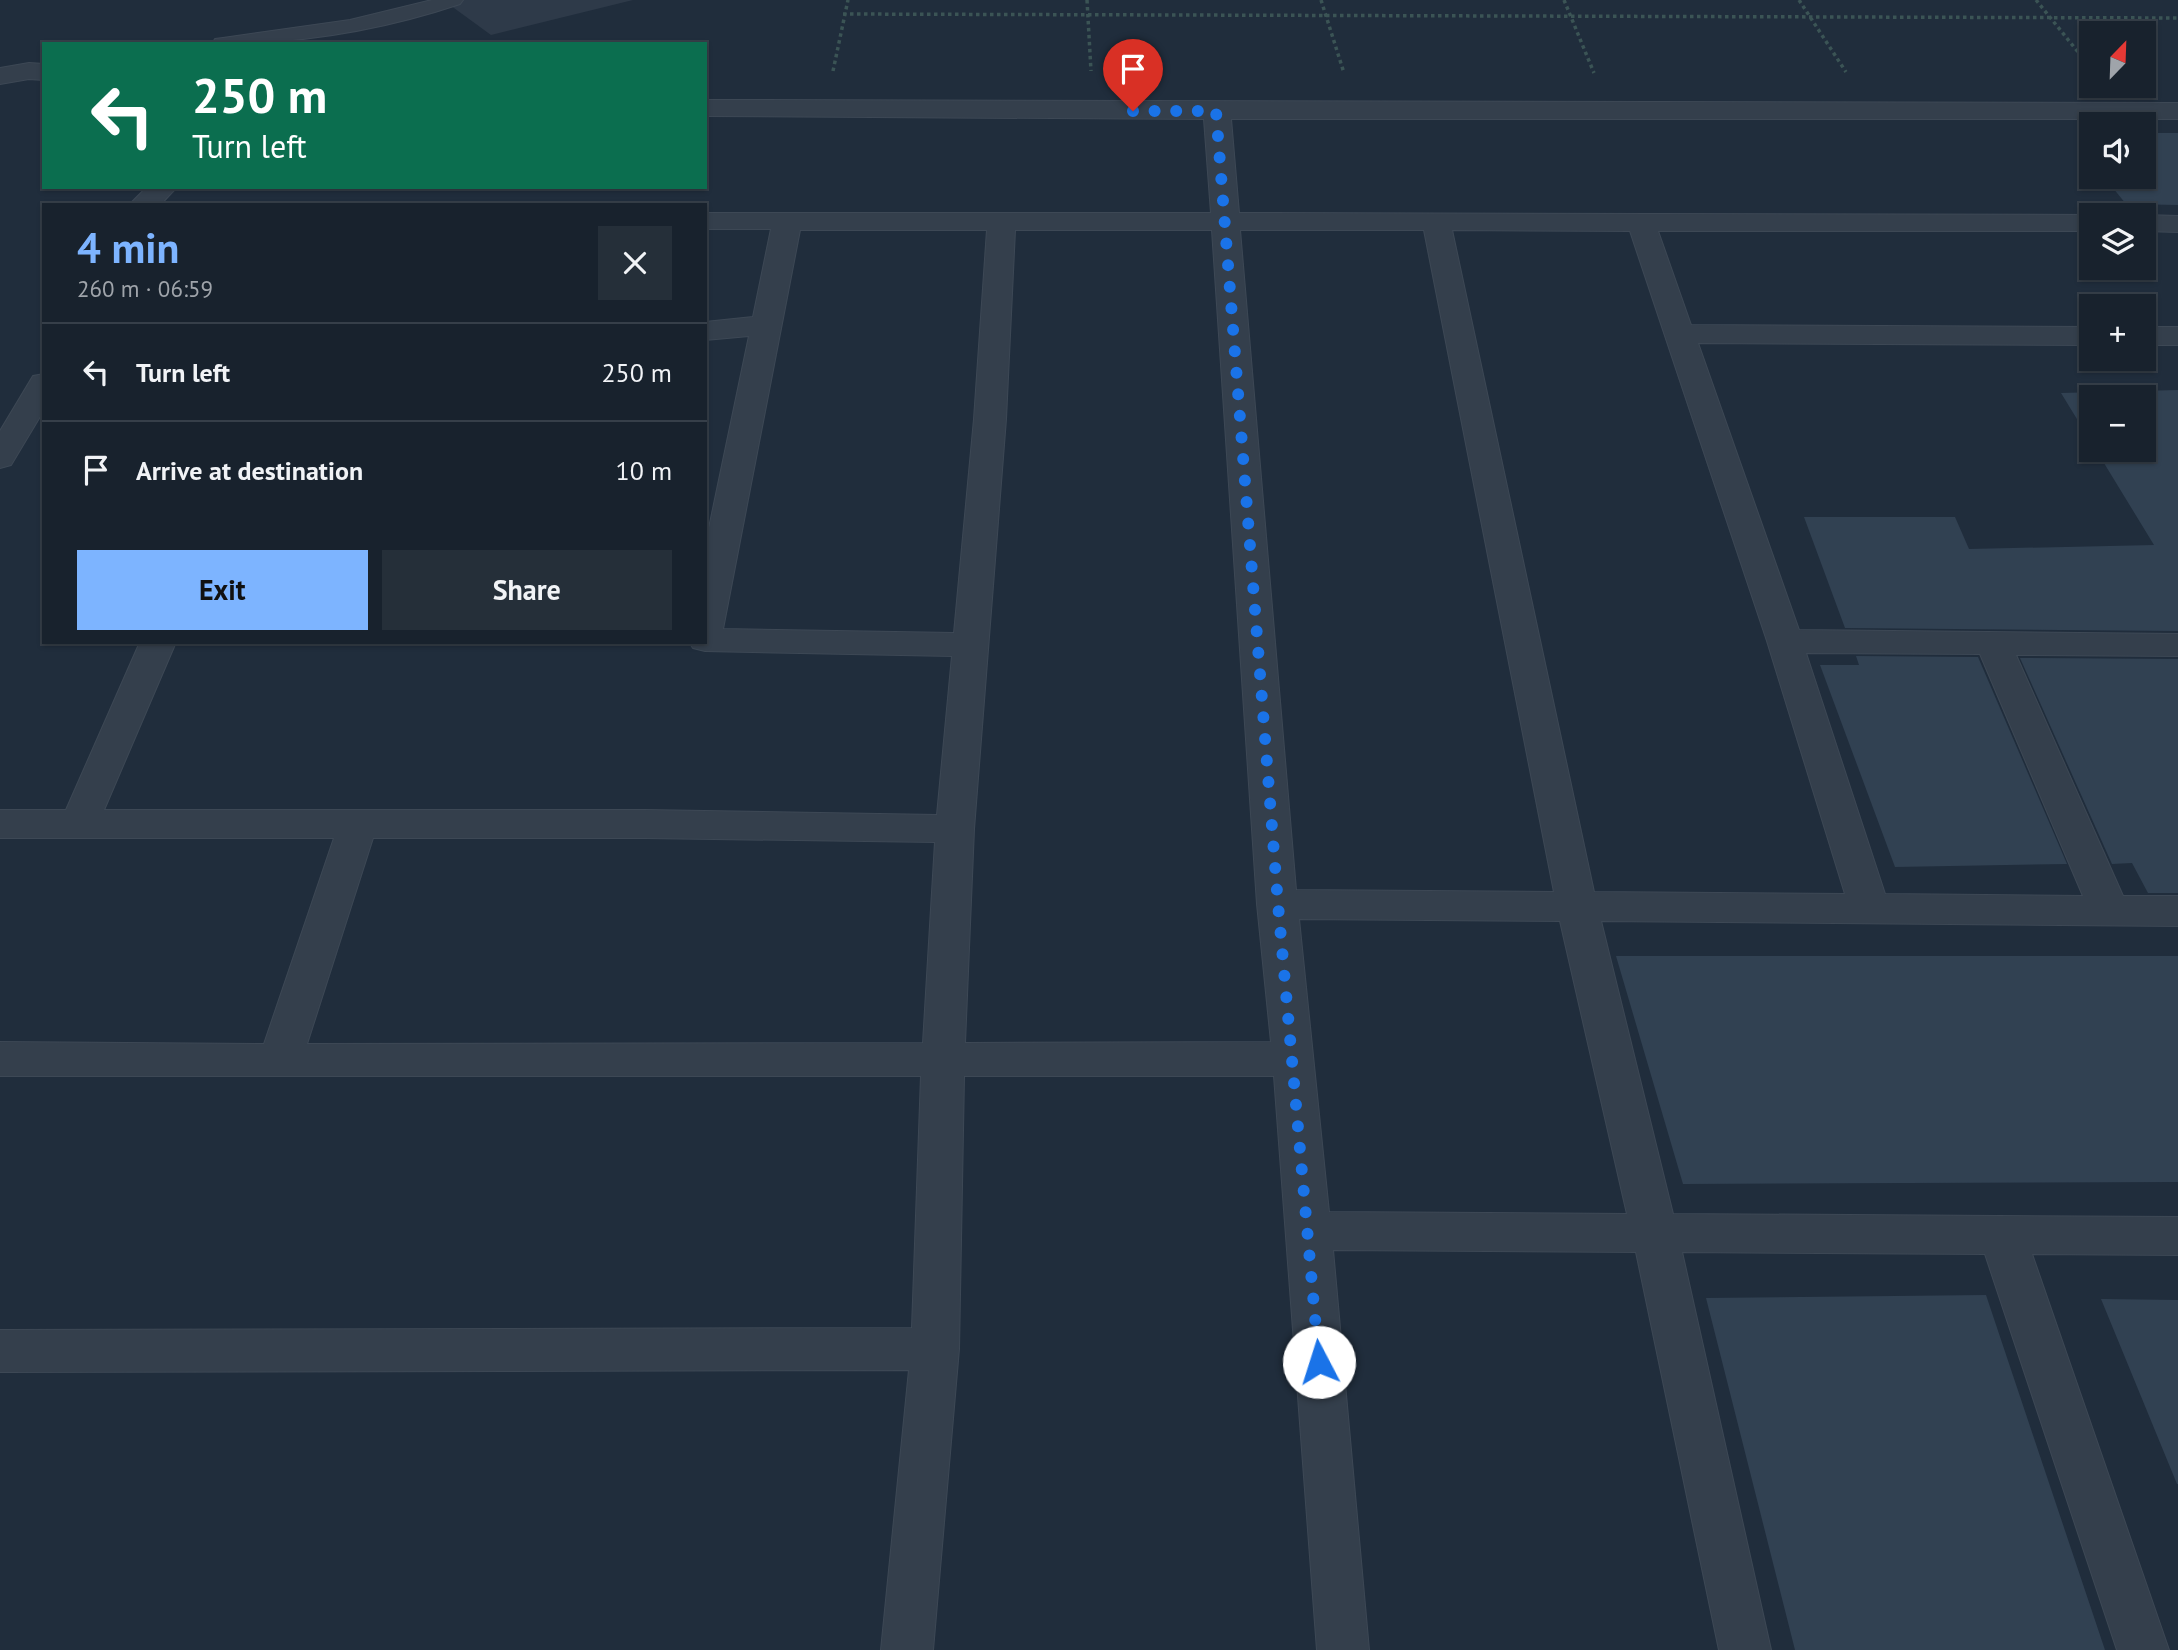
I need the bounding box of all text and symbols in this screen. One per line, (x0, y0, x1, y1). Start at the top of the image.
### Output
north arrow (2079, 21, 2156, 98)
map controls (2079, 21, 2156, 462)
pin (1103, 39, 1163, 111)
icon: arrive (1114, 50, 1152, 88)
text: 250 m (192, 63, 327, 127)
icon: left (77, 70, 168, 161)
button: sound (2079, 112, 2156, 189)
text: Turn left (192, 125, 307, 167)
button: layers (2079, 203, 2156, 280)
text: 4 min (77, 220, 179, 275)
button: close (598, 226, 672, 300)
text: 260 m · 06:59 (77, 274, 213, 303)
button: + (2079, 294, 2156, 371)
icon: left (77, 353, 115, 391)
text: Turn left (136, 356, 230, 389)
text: 250 m (601, 356, 672, 389)
button: − (2079, 385, 2156, 462)
icon: arrive (77, 451, 115, 489)
text: Arrive at destination (136, 454, 363, 487)
text: 10 m (616, 454, 672, 487)
button: Exit (77, 550, 368, 630)
button: Share (382, 550, 672, 630)
position arrow (1282, 1325, 1356, 1399)

